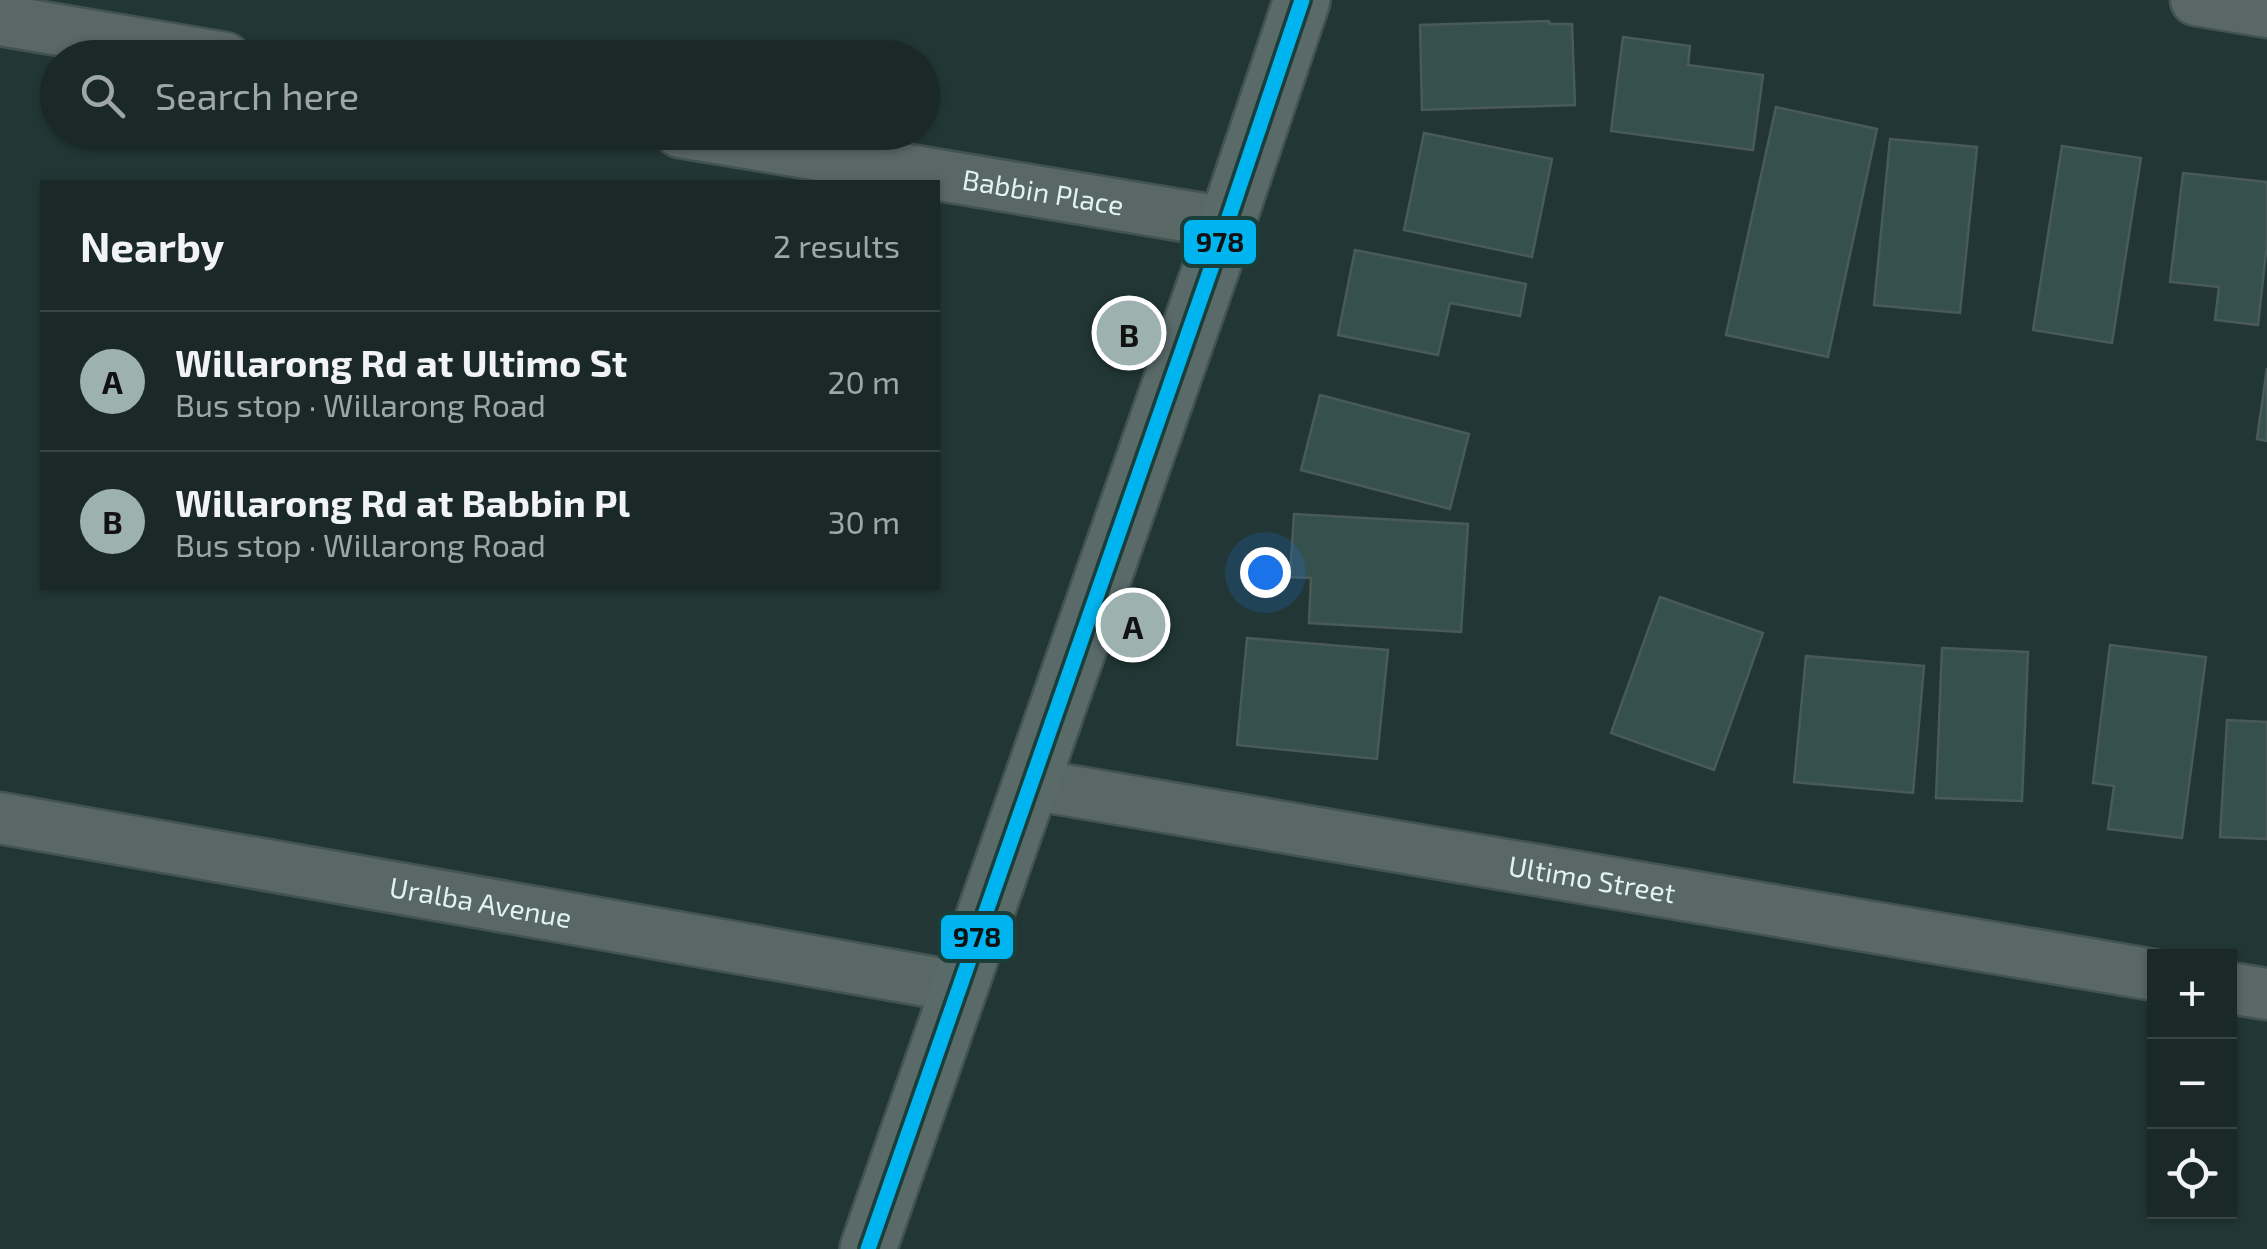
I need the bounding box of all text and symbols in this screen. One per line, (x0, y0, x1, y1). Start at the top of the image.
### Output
search box (40, 40, 940, 150)
icon: search (75, 68, 130, 123)
text: Search here (155, 72, 359, 118)
street label: Babbin Place (960, 161, 1126, 222)
line badge: 978 (1182, 218, 1258, 266)
text: Nearby (80, 220, 224, 270)
text: 978 (1196, 224, 1244, 258)
text: 2 results (773, 226, 900, 264)
pin: B (1096, 296, 1162, 370)
text: Willarong Rd at Ultimo St (175, 339, 627, 385)
text: A (102, 362, 123, 400)
text: 20 m (828, 362, 900, 400)
text: Bus stop · Willarong Road (175, 385, 546, 423)
text: Willarong Rd at Babbin Pl (175, 479, 630, 525)
text: B (102, 502, 123, 540)
text: 30 m (828, 502, 900, 540)
text: Bus stop · Willarong Road (175, 525, 546, 563)
your location (1240, 547, 1291, 598)
pin: A (1100, 588, 1166, 662)
street label: Ultimo Street (1506, 848, 1678, 909)
street label: Uralba Avenue (387, 869, 575, 934)
line badge: 978 (939, 913, 1015, 961)
text: 978 (953, 919, 1001, 953)
map controls (2147, 949, 2237, 1219)
button: + (2147, 949, 2237, 1039)
button: − (2147, 1039, 2237, 1129)
button: locate (2147, 1129, 2237, 1219)

